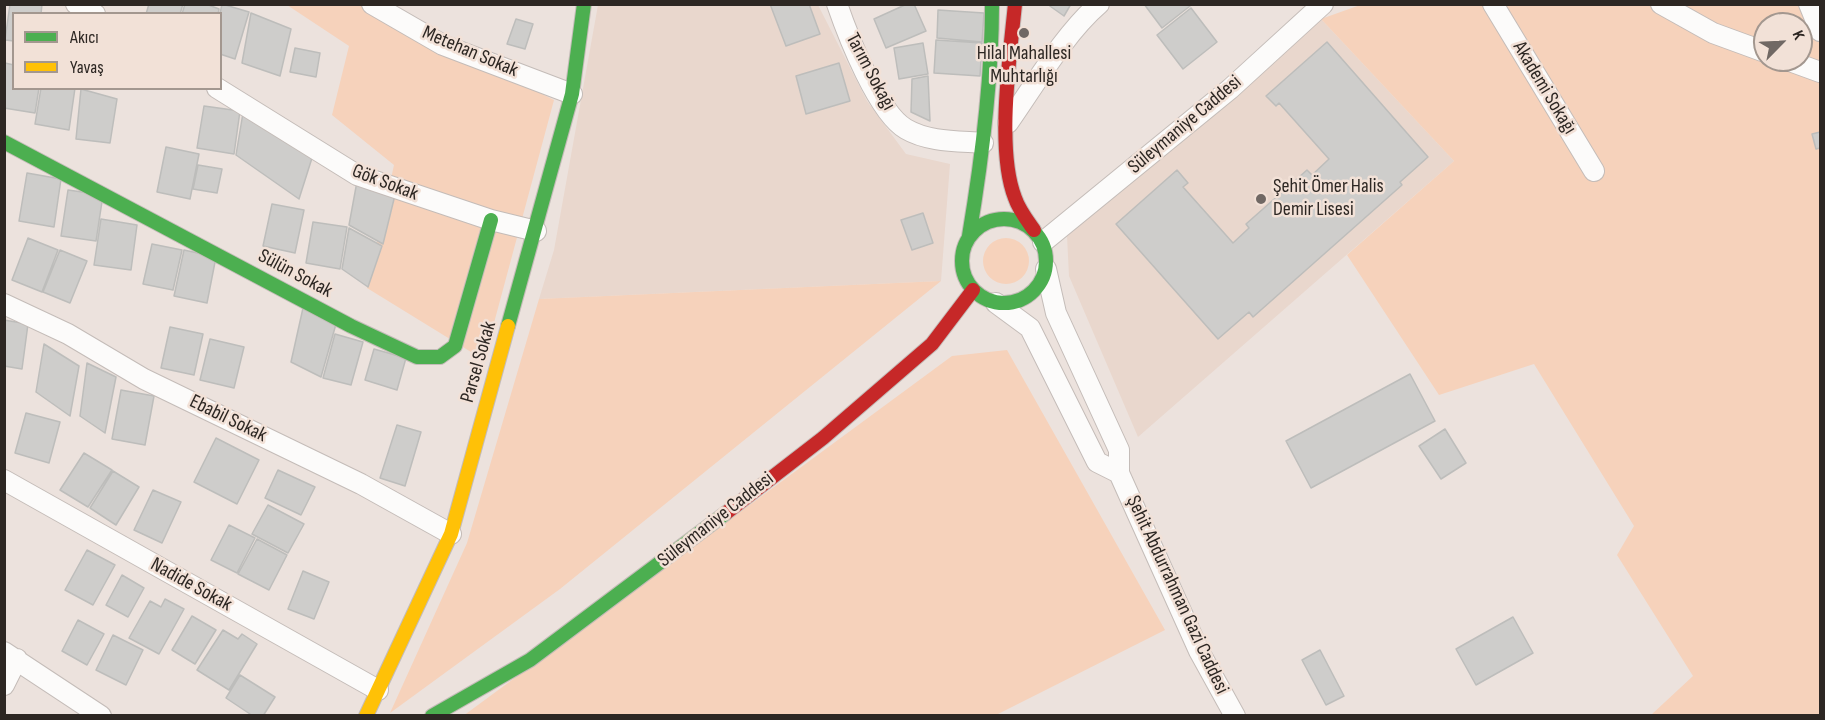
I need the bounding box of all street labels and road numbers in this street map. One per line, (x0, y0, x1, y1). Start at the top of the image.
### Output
street label: Metehan Sokak (419, 21, 521, 83)
street label: Tarım Sokağı (840, 29, 900, 115)
street label: Akademi Sokağı (1507, 37, 1581, 139)
street label: Süleymaniye Caddesi (1123, 71, 1247, 179)
street label: Gök Sokak (349, 159, 421, 207)
street label: Sülün Sokak (254, 244, 336, 304)
street label: Parsel Sokak (456, 319, 502, 405)
street label: Ebabil Sokak (185, 390, 271, 448)
street label: Süleymaniye Caddesi (653, 467, 779, 573)
street label: Şehit Abdurrahman Gazi Caddesi (1120, 492, 1234, 698)
street label: Nadide Sokak (146, 553, 236, 617)

